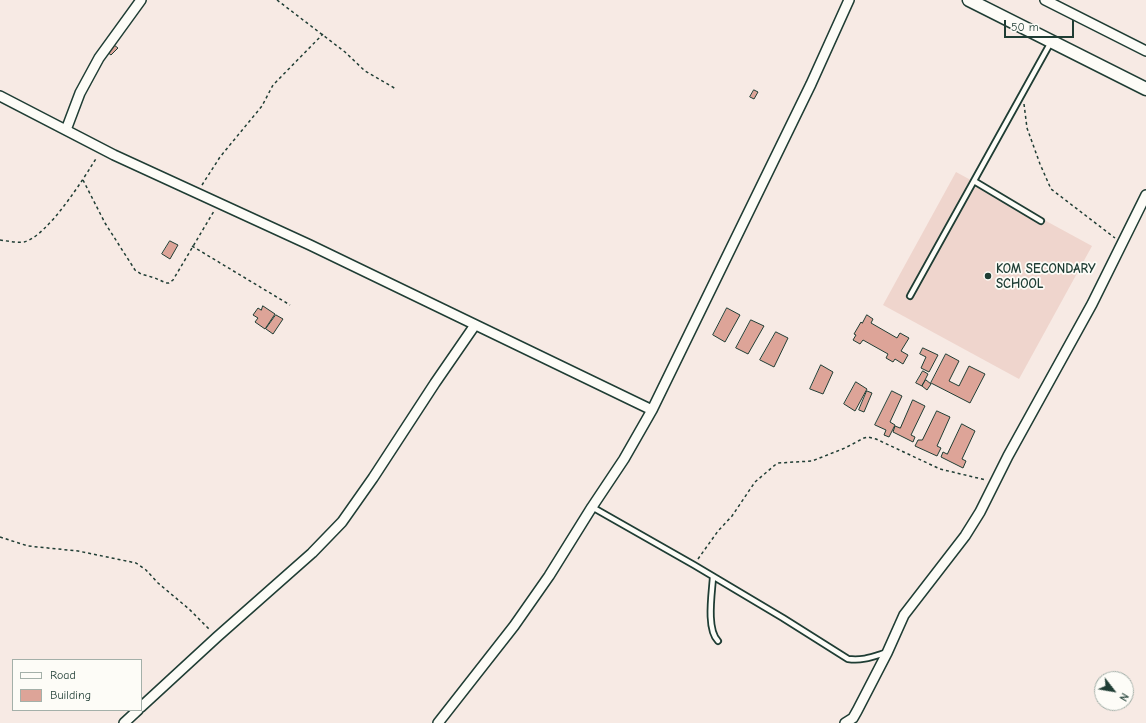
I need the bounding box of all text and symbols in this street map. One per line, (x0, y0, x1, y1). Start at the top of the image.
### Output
scale bar (1006, 12, 1076, 38)
text: 50 m (1011, 20, 1039, 34)
place label: KOM SECONDARY SCHOOL (996, 261, 1096, 292)
marker: KOM SECONDARY SCHOOL (983, 271, 993, 281)
legend (12, 659, 142, 711)
text: Road (50, 668, 76, 682)
north arrow (1094, 671, 1134, 711)
text: Building (50, 688, 91, 702)
text: N (1116, 690, 1131, 703)

